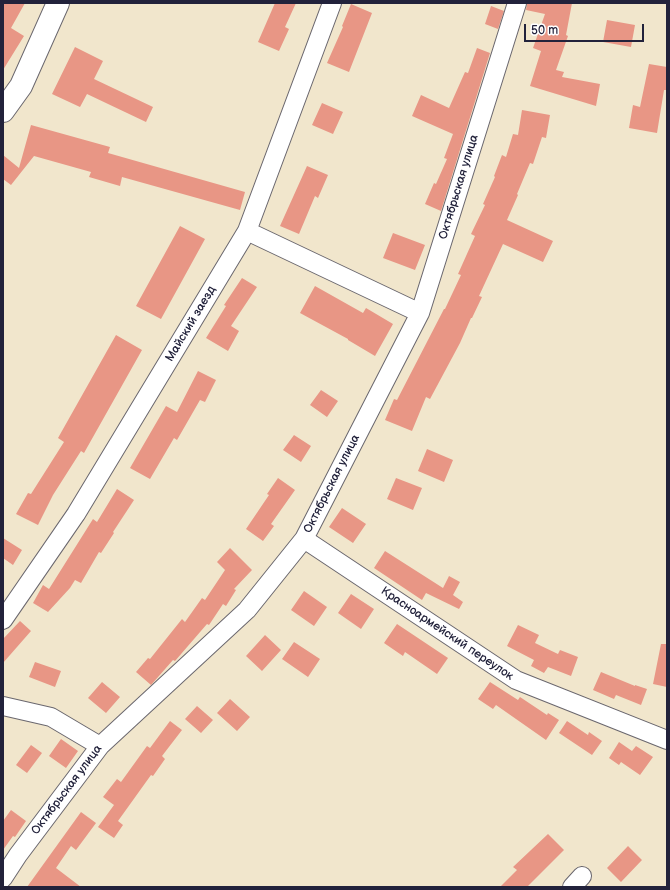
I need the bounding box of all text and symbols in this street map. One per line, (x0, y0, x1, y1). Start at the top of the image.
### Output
scale bar (526, 16, 646, 42)
text: 50 m (531, 23, 558, 38)
street label: Октябрьская улица (436, 133, 482, 241)
street label: Майский заезд (163, 284, 219, 364)
street label: Октябрьская улица (301, 432, 363, 536)
street label: Красноармейский переулок (378, 584, 516, 684)
street label: Октябрьская улица (29, 742, 105, 838)

